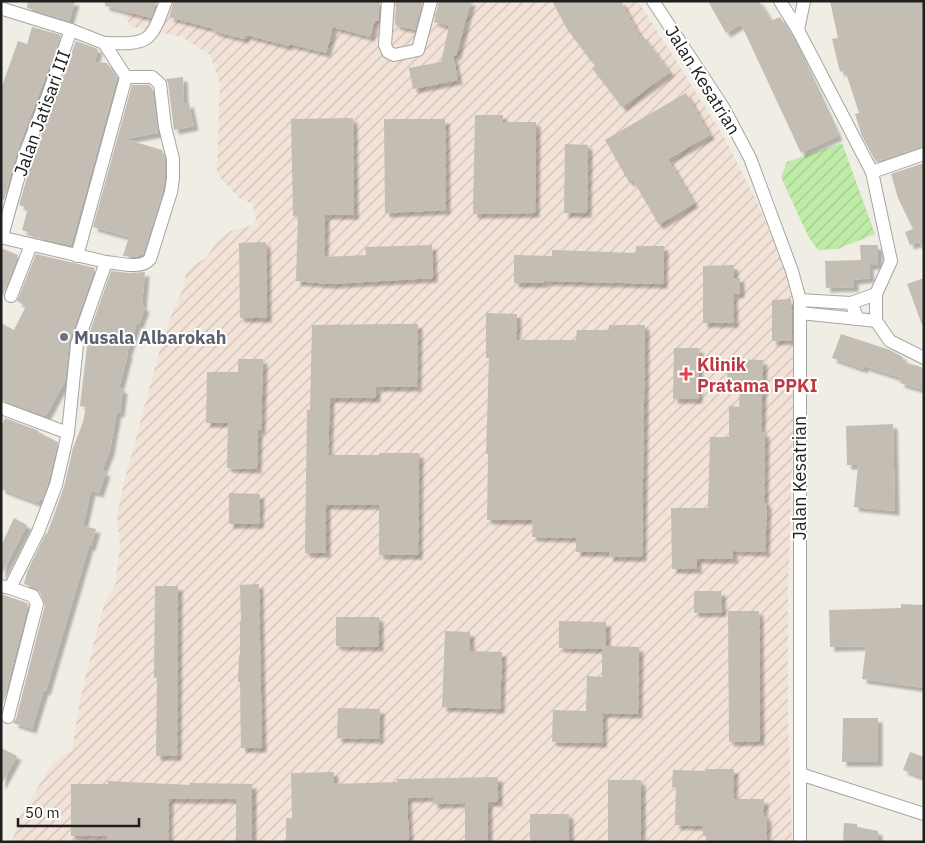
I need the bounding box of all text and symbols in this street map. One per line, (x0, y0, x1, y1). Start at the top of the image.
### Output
street label: Jalan Kesatrian (660, 21, 746, 139)
street label: Jalan Jatisari III (8, 47, 76, 179)
place label: Musala Albarokah (74, 326, 226, 349)
marker: Musala Albarokah (58, 331, 70, 343)
place label: Klinik Pratama PPKI (697, 353, 817, 397)
marker: Klinik Pratama PPKI (679, 367, 693, 381)
street label: Jalan Kesatrian (788, 416, 811, 540)
scale bar (18, 796, 139, 828)
text: 50 m (25, 803, 60, 822)

